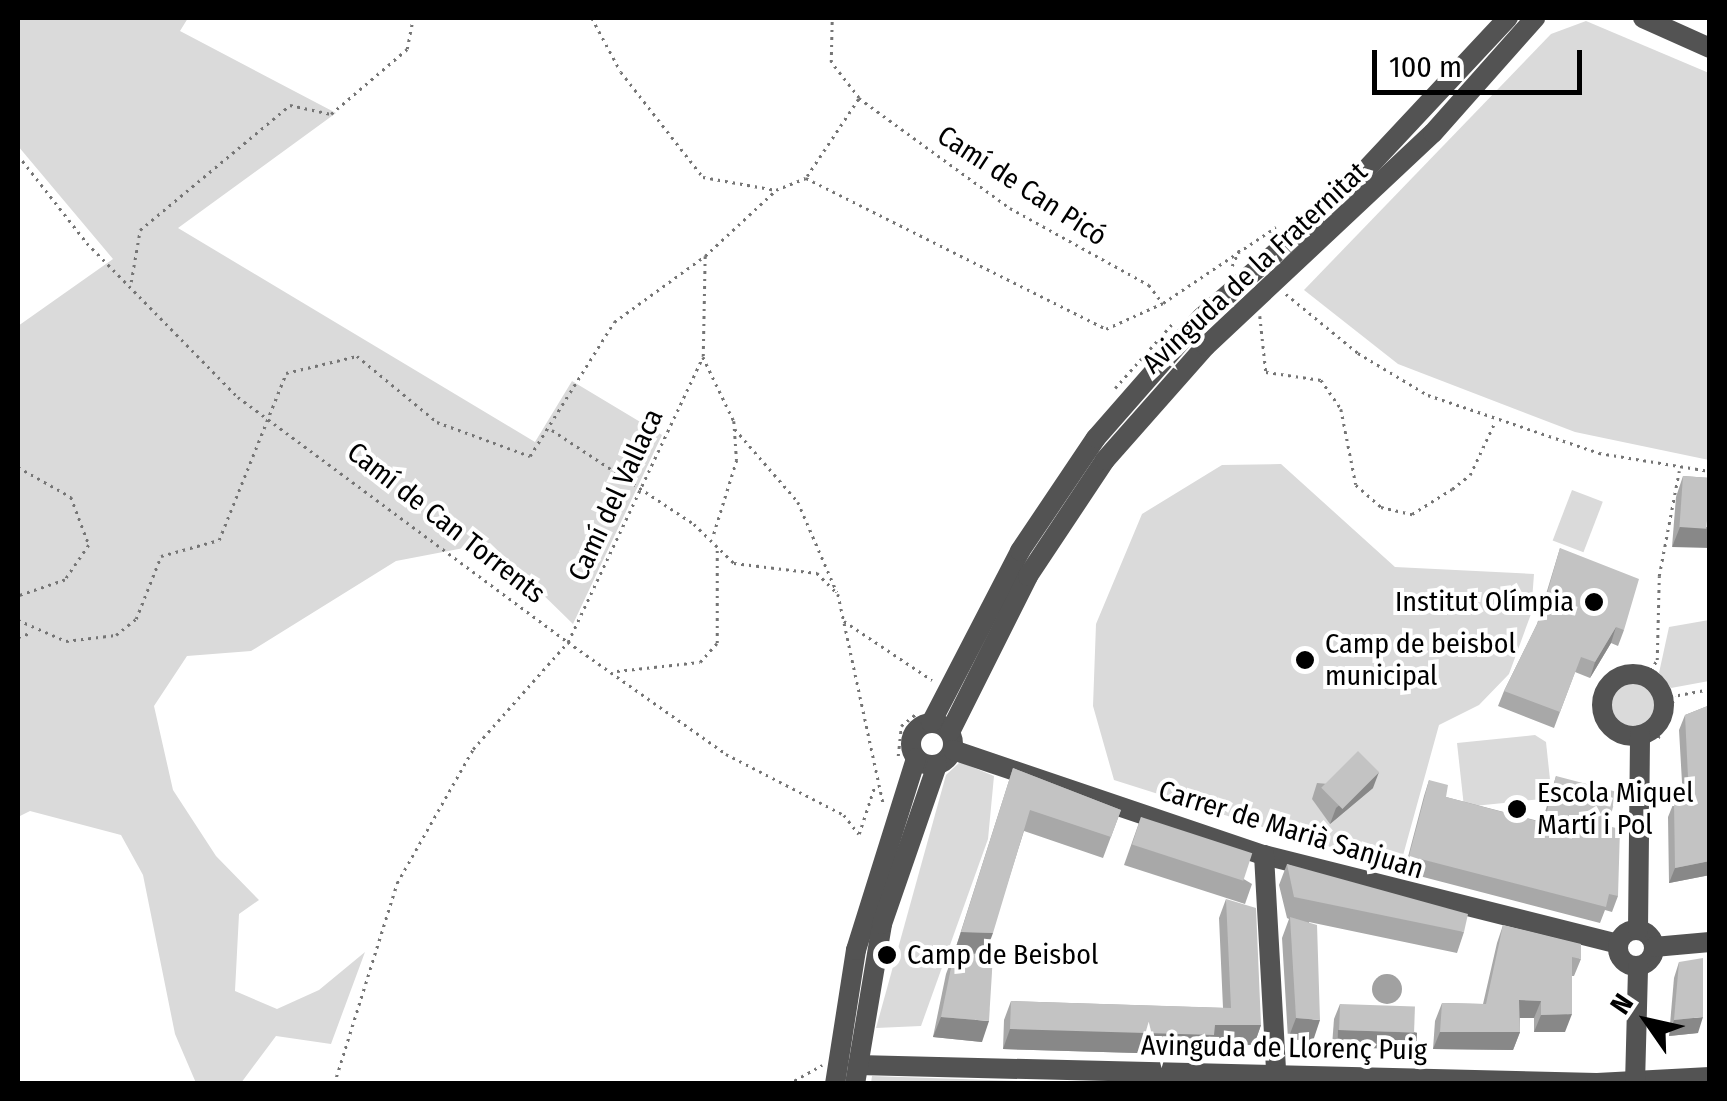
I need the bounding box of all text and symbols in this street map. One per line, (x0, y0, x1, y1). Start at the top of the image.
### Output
scale bar (1377, 30, 1587, 92)
text: 100 m (1389, 49, 1462, 85)
street label: Camí de Can Picó (931, 119, 1113, 253)
street label: Avinguda de la Fraternitat (1136, 155, 1374, 381)
street label: Camí del Vallaca (561, 404, 671, 586)
street label: Camí de Can Torrents (340, 435, 552, 611)
place label: Institut Olímpia (1395, 585, 1574, 619)
marker: Institut Olímpia (1583, 591, 1605, 613)
place label: Camp de beisbol municipal (1325, 627, 1516, 693)
marker: Camp de beisbol municipal (1294, 649, 1316, 671)
street label: Carrer de Marià Sanjuan (1154, 774, 1428, 886)
place label: Escola Miquel Martí i Pol (1537, 776, 1694, 842)
marker: Escola Miquel Martí i Pol (1506, 798, 1528, 820)
place label: Camp de Beisbol (907, 938, 1098, 972)
marker: Camp de Beisbol (876, 944, 898, 966)
north arrow (1597, 971, 1697, 1071)
text: N (1603, 988, 1640, 1020)
street label: Avinguda de Llorenç Puig (1141, 1029, 1427, 1067)

